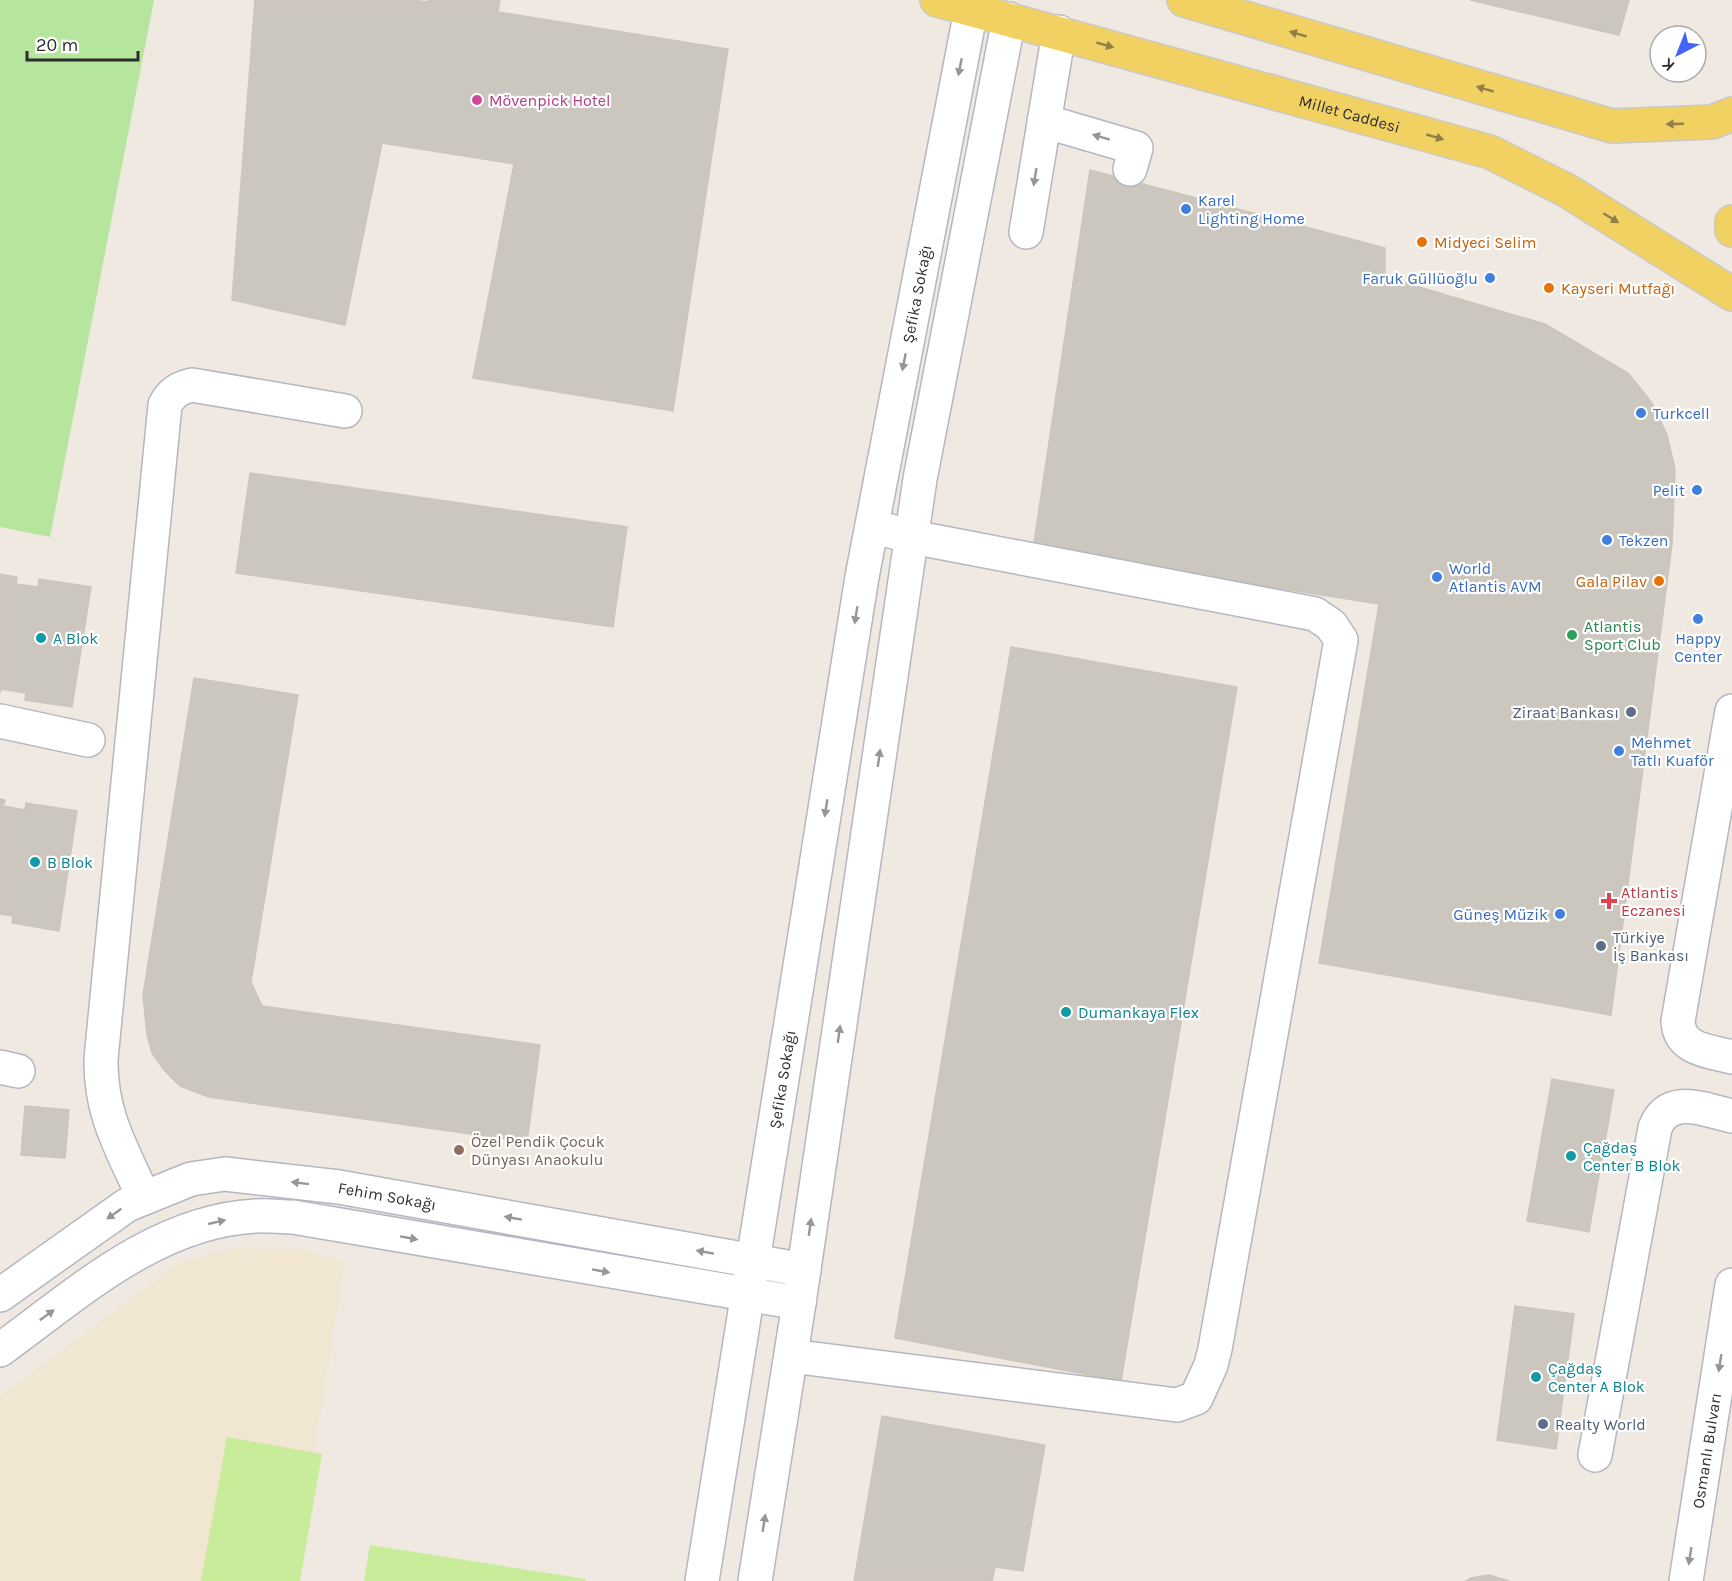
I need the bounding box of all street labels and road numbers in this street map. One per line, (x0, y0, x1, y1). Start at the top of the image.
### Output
street label: Millet Caddesi (1297, 91, 1402, 137)
street label: Şefika Sokağı (898, 243, 936, 345)
street label: Şefika Sokağı (765, 1029, 800, 1130)
street label: Fehim Sokağı (337, 1178, 438, 1214)
street label: Osmanlı Bulvarı (1688, 1391, 1725, 1510)

